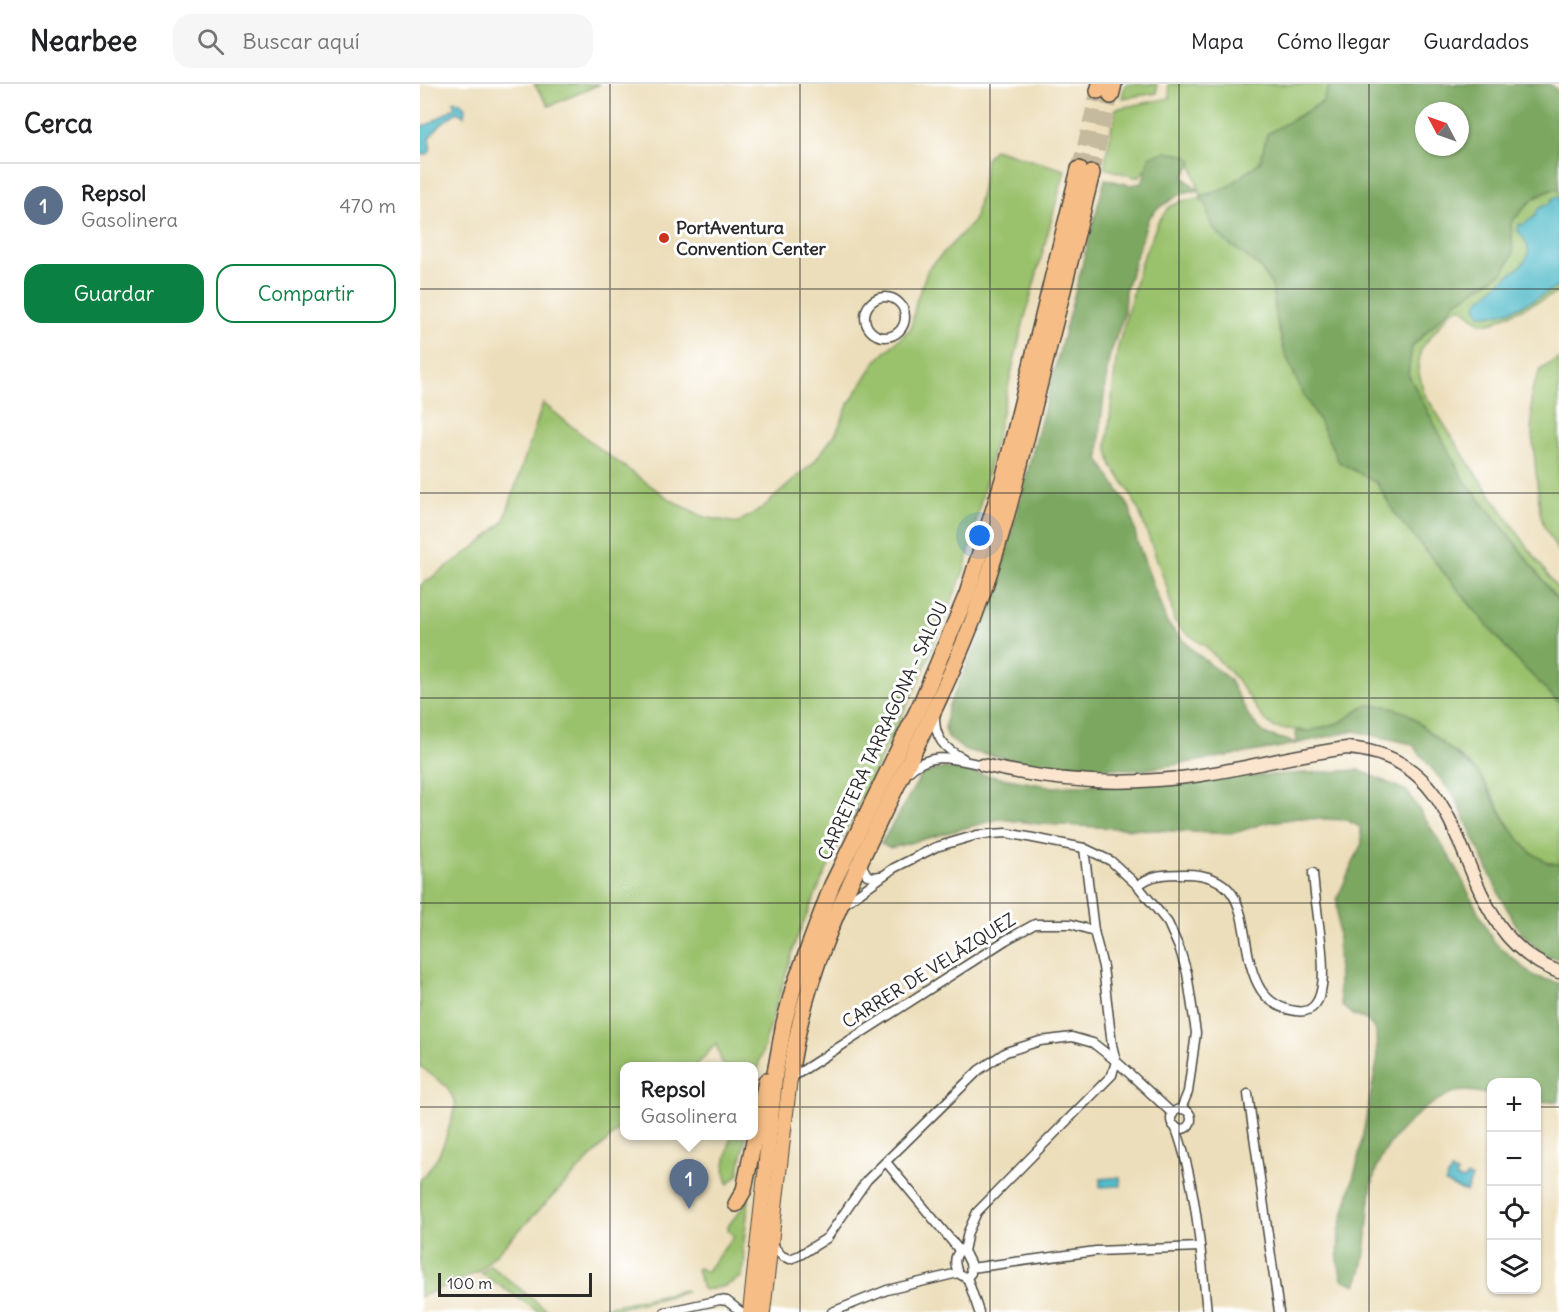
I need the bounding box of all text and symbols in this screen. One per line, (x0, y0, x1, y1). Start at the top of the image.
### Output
search box (173, 14, 593, 68)
text: Nearbee (30, 23, 137, 59)
icon: search (194, 25, 227, 58)
text: Buscar aquí (242, 27, 360, 55)
text: Mapa (1191, 28, 1244, 55)
text: Cómo llegar (1277, 28, 1390, 55)
text: Guardados (1423, 28, 1529, 55)
north arrow (1415, 102, 1469, 156)
text: Cerca (24, 107, 93, 140)
text: Repsol (81, 179, 146, 207)
text: 1 (40, 193, 47, 218)
text: 470 m (339, 193, 396, 218)
text: Gasolinera (81, 207, 178, 232)
place label: PortAventura Convention Center (676, 216, 827, 260)
marker: PortAventura Convention Center (657, 231, 671, 245)
button: Guardar (24, 264, 204, 323)
button: Compartir (216, 264, 396, 323)
your location (965, 521, 994, 550)
street label: CARRETERA TARRAGONA - SALOU (812, 598, 953, 864)
street label: CARRER DE VELÁZQUEZ (838, 908, 1020, 1033)
popup (620, 1062, 758, 1140)
text: Repsol (641, 1075, 706, 1103)
map controls (1487, 1078, 1541, 1294)
button: + (1487, 1078, 1541, 1132)
text: Gasolinera (641, 1103, 737, 1128)
button: − (1487, 1132, 1541, 1186)
pin: 1 (670, 1160, 708, 1209)
button: locate (1487, 1186, 1541, 1240)
button: layers (1487, 1240, 1541, 1294)
scale bar (438, 1270, 592, 1298)
text: 100 m (447, 1273, 492, 1293)

